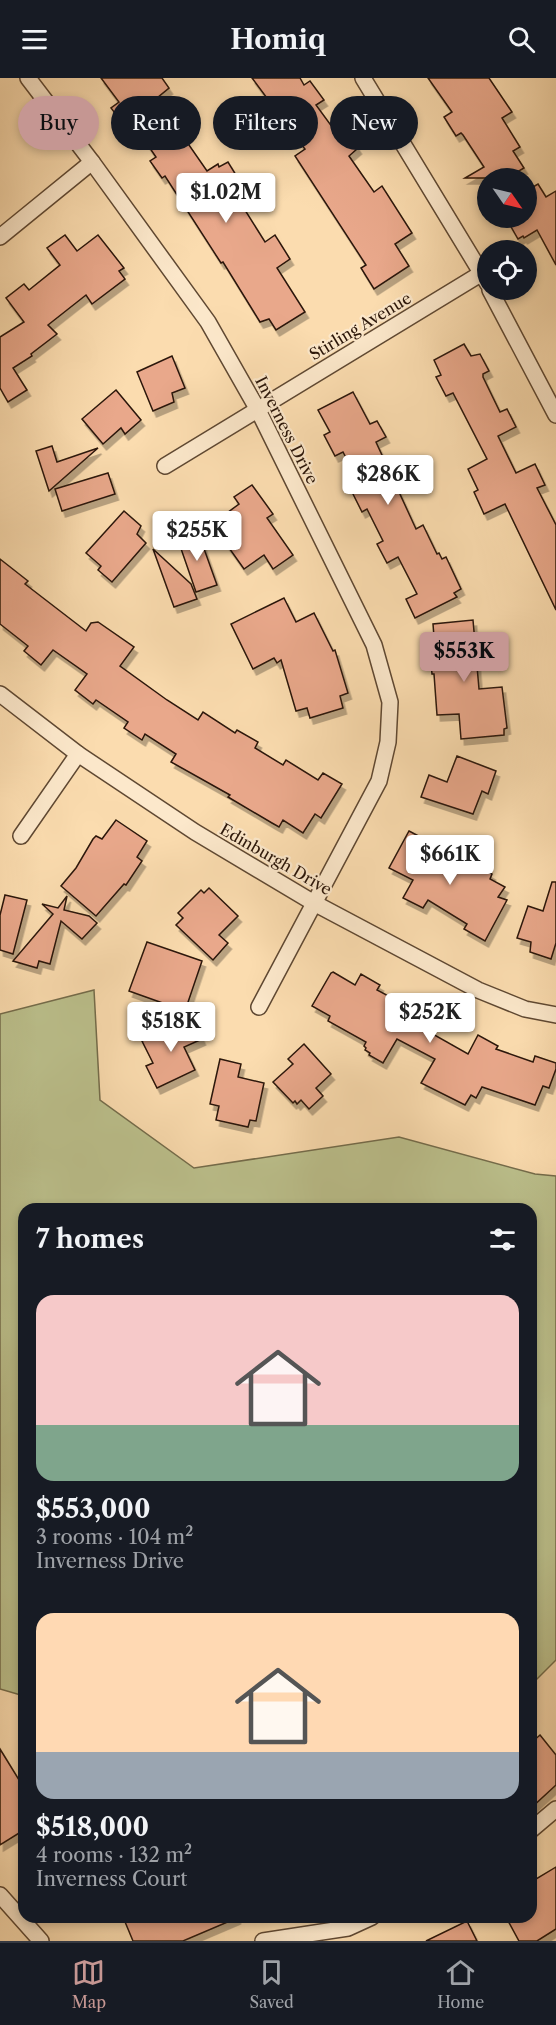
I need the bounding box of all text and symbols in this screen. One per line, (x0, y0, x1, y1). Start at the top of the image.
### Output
icon: menu (18, 23, 51, 56)
text: Homiq (230, 23, 326, 56)
icon: search (505, 23, 538, 56)
chip: Buy (18, 96, 99, 150)
chip: Rent (111, 96, 201, 150)
chip: Filters (213, 96, 318, 150)
chip: New (330, 96, 418, 150)
north arrow (477, 168, 537, 228)
map controls (477, 168, 537, 300)
pin: $1.02M (177, 173, 275, 224)
text: $1.02M (190, 180, 262, 204)
button: locate (477, 240, 537, 300)
street label: Stirling Avenue (305, 288, 415, 364)
street label: Inverness Drive (251, 373, 323, 487)
pin: $286K (346, 455, 430, 506)
text: $286K (356, 462, 420, 486)
pin: $255K (155, 511, 239, 562)
text: $255K (166, 518, 228, 542)
pin: $553K (422, 632, 506, 683)
text: $553K (434, 639, 494, 663)
street label: Edinburgh Drive (216, 819, 336, 899)
pin: $661K (408, 835, 492, 886)
text: $661K (420, 842, 480, 866)
pin: $252K (388, 993, 472, 1044)
text: $252K (399, 1000, 461, 1024)
pin: $518K (129, 1002, 213, 1053)
text: $518K (141, 1009, 201, 1033)
text: 7 homes (36, 1223, 144, 1255)
icon: filters (486, 1223, 519, 1256)
icon: home (224, 1334, 332, 1442)
text: $553,000 (36, 1493, 150, 1525)
text: 3 rooms · 104 m² (36, 1525, 193, 1549)
text: Inverness Drive (36, 1549, 184, 1573)
icon: home (224, 1652, 332, 1760)
text: $518,000 (36, 1811, 149, 1843)
text: 4 rooms · 132 m² (36, 1843, 192, 1867)
text: Inverness Court (36, 1867, 187, 1891)
tab: Map (72, 1956, 106, 2012)
tab: Saved (249, 1956, 294, 2012)
tab: Home (437, 1956, 484, 2012)

